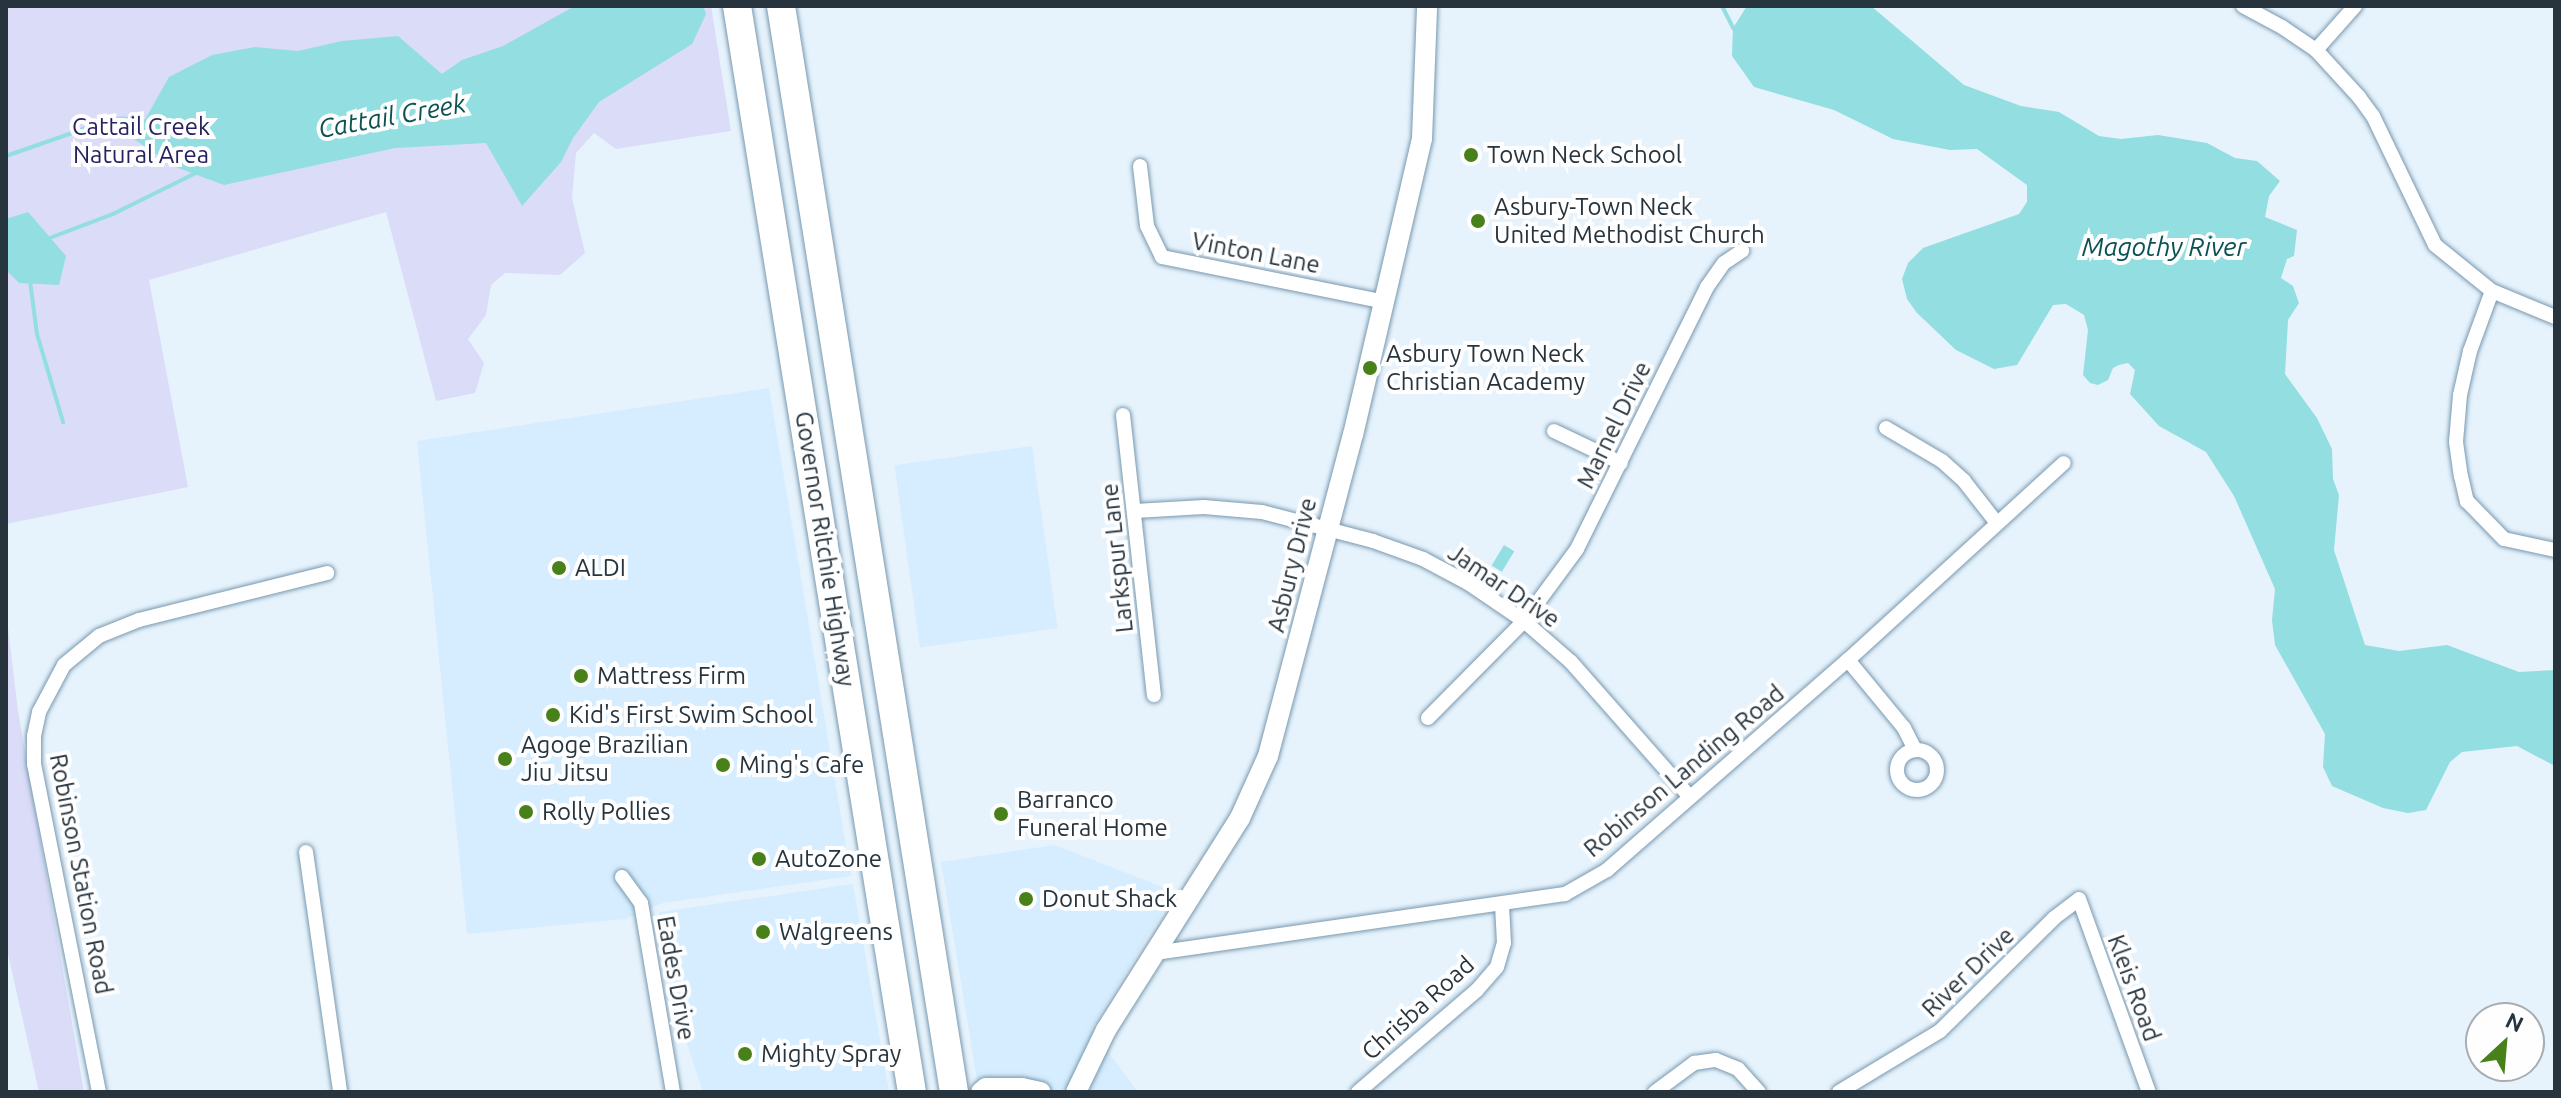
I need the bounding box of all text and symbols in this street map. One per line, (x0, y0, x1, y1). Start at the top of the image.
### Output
water label: Cattail Creek (316, 88, 468, 144)
park label: Cattail Creek Natural Area (72, 113, 210, 169)
place label: Town Neck School (1487, 141, 1682, 169)
marker: Town Neck School (1462, 146, 1480, 164)
place label: Asbury-Town Neck United Methodist Church (1494, 193, 1765, 249)
marker: Asbury-Town Neck United Methodist Church (1469, 212, 1487, 230)
street label: Vinton Lane (1190, 226, 1322, 280)
water label: Magothy River (2082, 231, 2246, 263)
place label: Asbury Town Neck Christian Academy (1386, 340, 1585, 396)
street label: Marnel Drive (1571, 357, 1657, 493)
marker: Asbury Town Neck Christian Academy (1361, 359, 1379, 377)
street label: Governor Ritchie Highway (789, 409, 861, 689)
street label: Larkspur Lane (1095, 482, 1139, 634)
street label: Asbury Drive (1261, 495, 1323, 635)
street label: Jamar Drive (1443, 538, 1565, 634)
place label: ALDI (575, 554, 626, 582)
marker: ALDI (550, 559, 568, 577)
place label: Mattress Firm (597, 662, 746, 690)
marker: Mattress Firm (572, 667, 590, 685)
street label: Robinson Landing Road (1578, 679, 1790, 863)
place label: Kid's First Swim School (569, 701, 814, 729)
marker: Kid's First Swim School (544, 706, 562, 724)
place label: Agoge Brazilian Jiu Jitsu (521, 731, 689, 787)
marker: Agoge Brazilian Jiu Jitsu (496, 750, 514, 768)
street label: Robinson Station Road (44, 751, 118, 997)
place label: Ming's Cafe (739, 751, 864, 779)
marker: Ming's Cafe (714, 756, 732, 774)
place label: Barranco Funeral Home (1017, 786, 1168, 842)
place label: Rolly Pollies (542, 798, 671, 826)
marker: Rolly Pollies (517, 803, 535, 821)
marker: Barranco Funeral Home (992, 805, 1010, 823)
place label: AutoZone (775, 845, 882, 873)
marker: AutoZone (750, 850, 768, 868)
place label: Donut Shack (1042, 885, 1177, 913)
marker: Donut Shack (1017, 890, 1035, 908)
street label: Eades Drive (651, 914, 701, 1042)
place label: Walgreens (779, 918, 893, 946)
street label: River Drive (1916, 921, 2020, 1023)
marker: Walgreens (754, 923, 772, 941)
street label: Kleis Road (2101, 931, 2167, 1045)
street label: Chrisba Road (1356, 950, 1480, 1066)
north arrow (2465, 1002, 2545, 1082)
text: N (2502, 1007, 2528, 1037)
place label: Mighty Spray (761, 1040, 901, 1068)
marker: Mighty Spray (736, 1045, 754, 1063)

